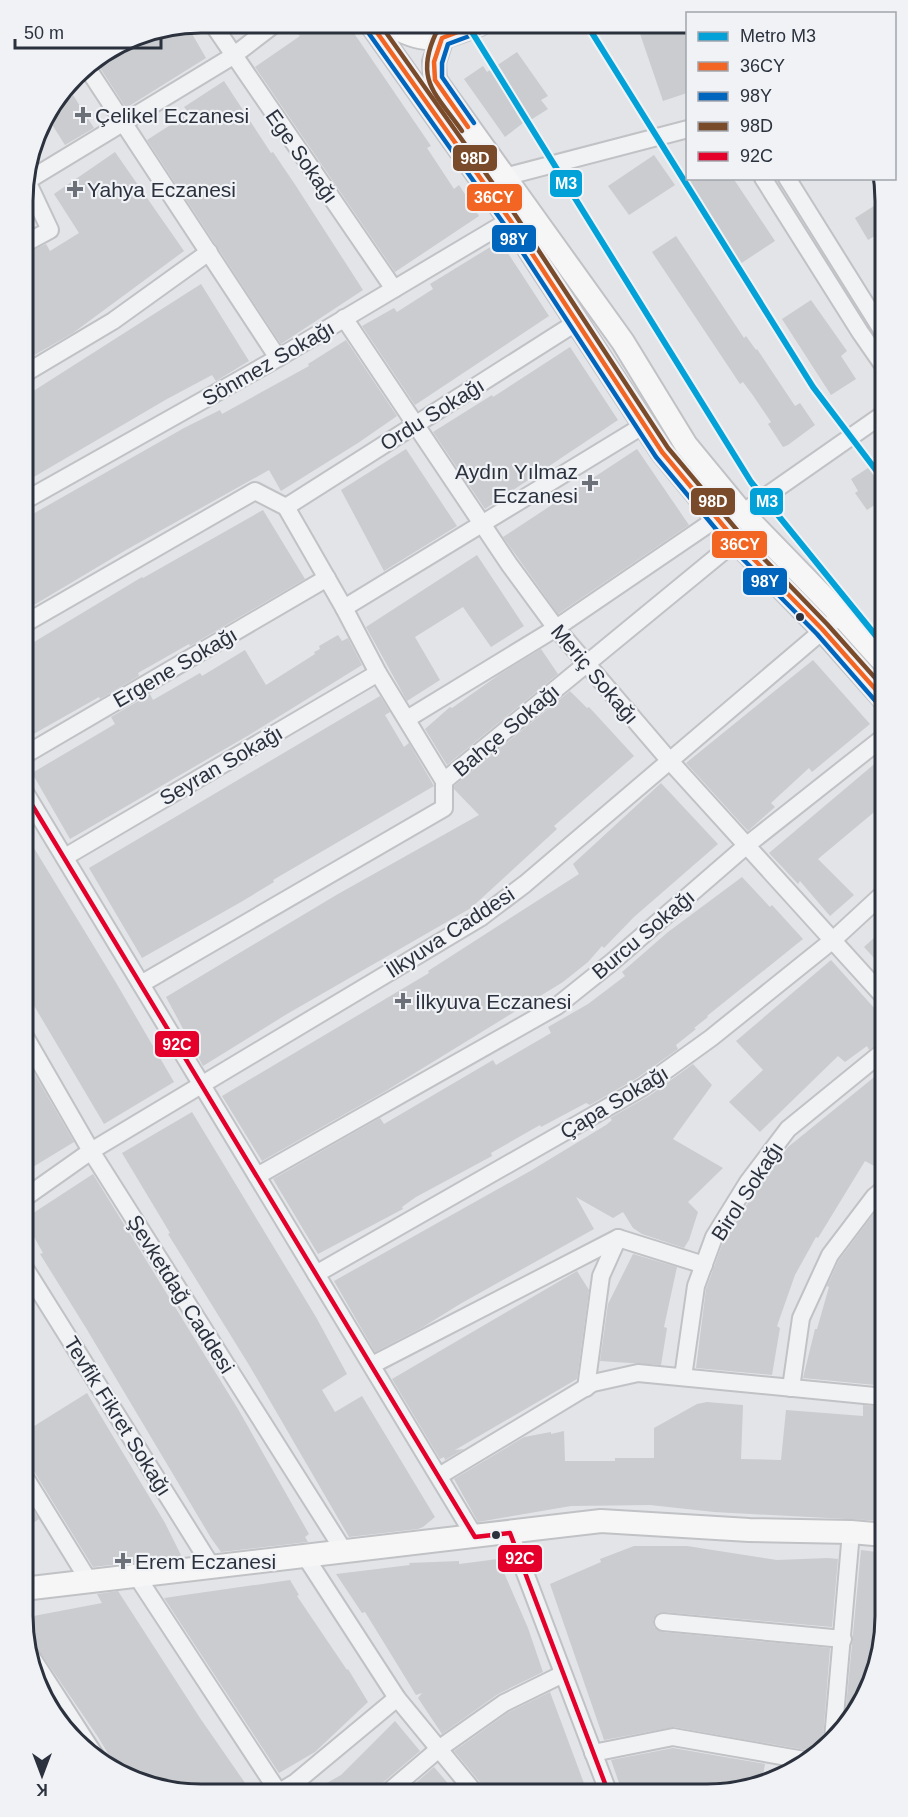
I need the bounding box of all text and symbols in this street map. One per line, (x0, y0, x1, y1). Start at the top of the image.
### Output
scale bar (15, 12, 160, 50)
legend (686, 12, 896, 180)
text: 50 m (24, 23, 64, 43)
text: Metro M3 (740, 26, 816, 46)
text: 36CY (740, 56, 785, 76)
text: 98Y (740, 86, 772, 106)
place label: Çelikel Eczanesi (95, 104, 249, 127)
street label: Ege Sokağı (261, 105, 343, 207)
marker: Çelikel Eczanesi (76, 108, 90, 122)
text: 98D (740, 116, 773, 136)
line badge: 98D (452, 144, 498, 172)
text: 92C (740, 146, 773, 166)
text: 98D (460, 150, 490, 167)
line badge: M3 (549, 169, 583, 198)
text: M3 (555, 175, 577, 192)
place label: Yahya Eczanesi (87, 178, 236, 201)
marker: Yahya Eczanesi (68, 182, 82, 196)
line badge: 36CY (466, 183, 523, 212)
text: 36CY (474, 189, 514, 206)
line badge: 98Y (491, 224, 537, 253)
text: 98Y (500, 231, 529, 248)
street label: Sönmez Sokağı (198, 316, 338, 410)
street label: Ordu Sokağı (376, 373, 488, 455)
place label: Aydın Yılmaz Eczanesi (455, 460, 578, 507)
marker: Aydın Yılmaz Eczanesi (583, 476, 597, 490)
line badge: 98D (690, 487, 736, 516)
line badge: M3 (749, 487, 784, 516)
text: 98D (698, 493, 728, 510)
text: M3 (756, 493, 778, 510)
line badge: 36CY (711, 530, 768, 559)
text: 36CY (720, 536, 760, 553)
line badge: 98Y (742, 567, 788, 596)
text: 98Y (751, 573, 780, 590)
unlabelled marker (794, 611, 806, 623)
street label: Meriç Sokağı (547, 620, 643, 728)
street label: Ergene Sokağı (109, 622, 241, 712)
street label: Bahçe Sokağı (449, 679, 563, 781)
street label: Seyran Sokağı (156, 721, 286, 809)
street label: İlkyuva Caddesi (382, 882, 518, 982)
street label: Burcu Sokağı (587, 885, 699, 983)
place label: İlkyuva Eczanesi (415, 990, 571, 1013)
marker: İlkyuva Eczanesi (396, 994, 410, 1008)
line badge: 92C (154, 1030, 200, 1058)
text: 92C (162, 1036, 192, 1053)
street label: Çapa Sokağı (556, 1061, 672, 1143)
street label: Birol Sokağı (707, 1137, 787, 1245)
street label: Şevketdağ Caddesi (123, 1211, 239, 1377)
street label: Tevfik Fikret Sokağı (60, 1332, 176, 1500)
unlabelled marker (490, 1529, 502, 1541)
line badge: 92C (497, 1544, 543, 1573)
place label: Erem Eczanesi (135, 1550, 276, 1573)
text: 92C (505, 1550, 535, 1567)
marker: Erem Eczanesi (116, 1554, 130, 1568)
north arrow (12, 1745, 72, 1805)
text: K (36, 1781, 48, 1798)

